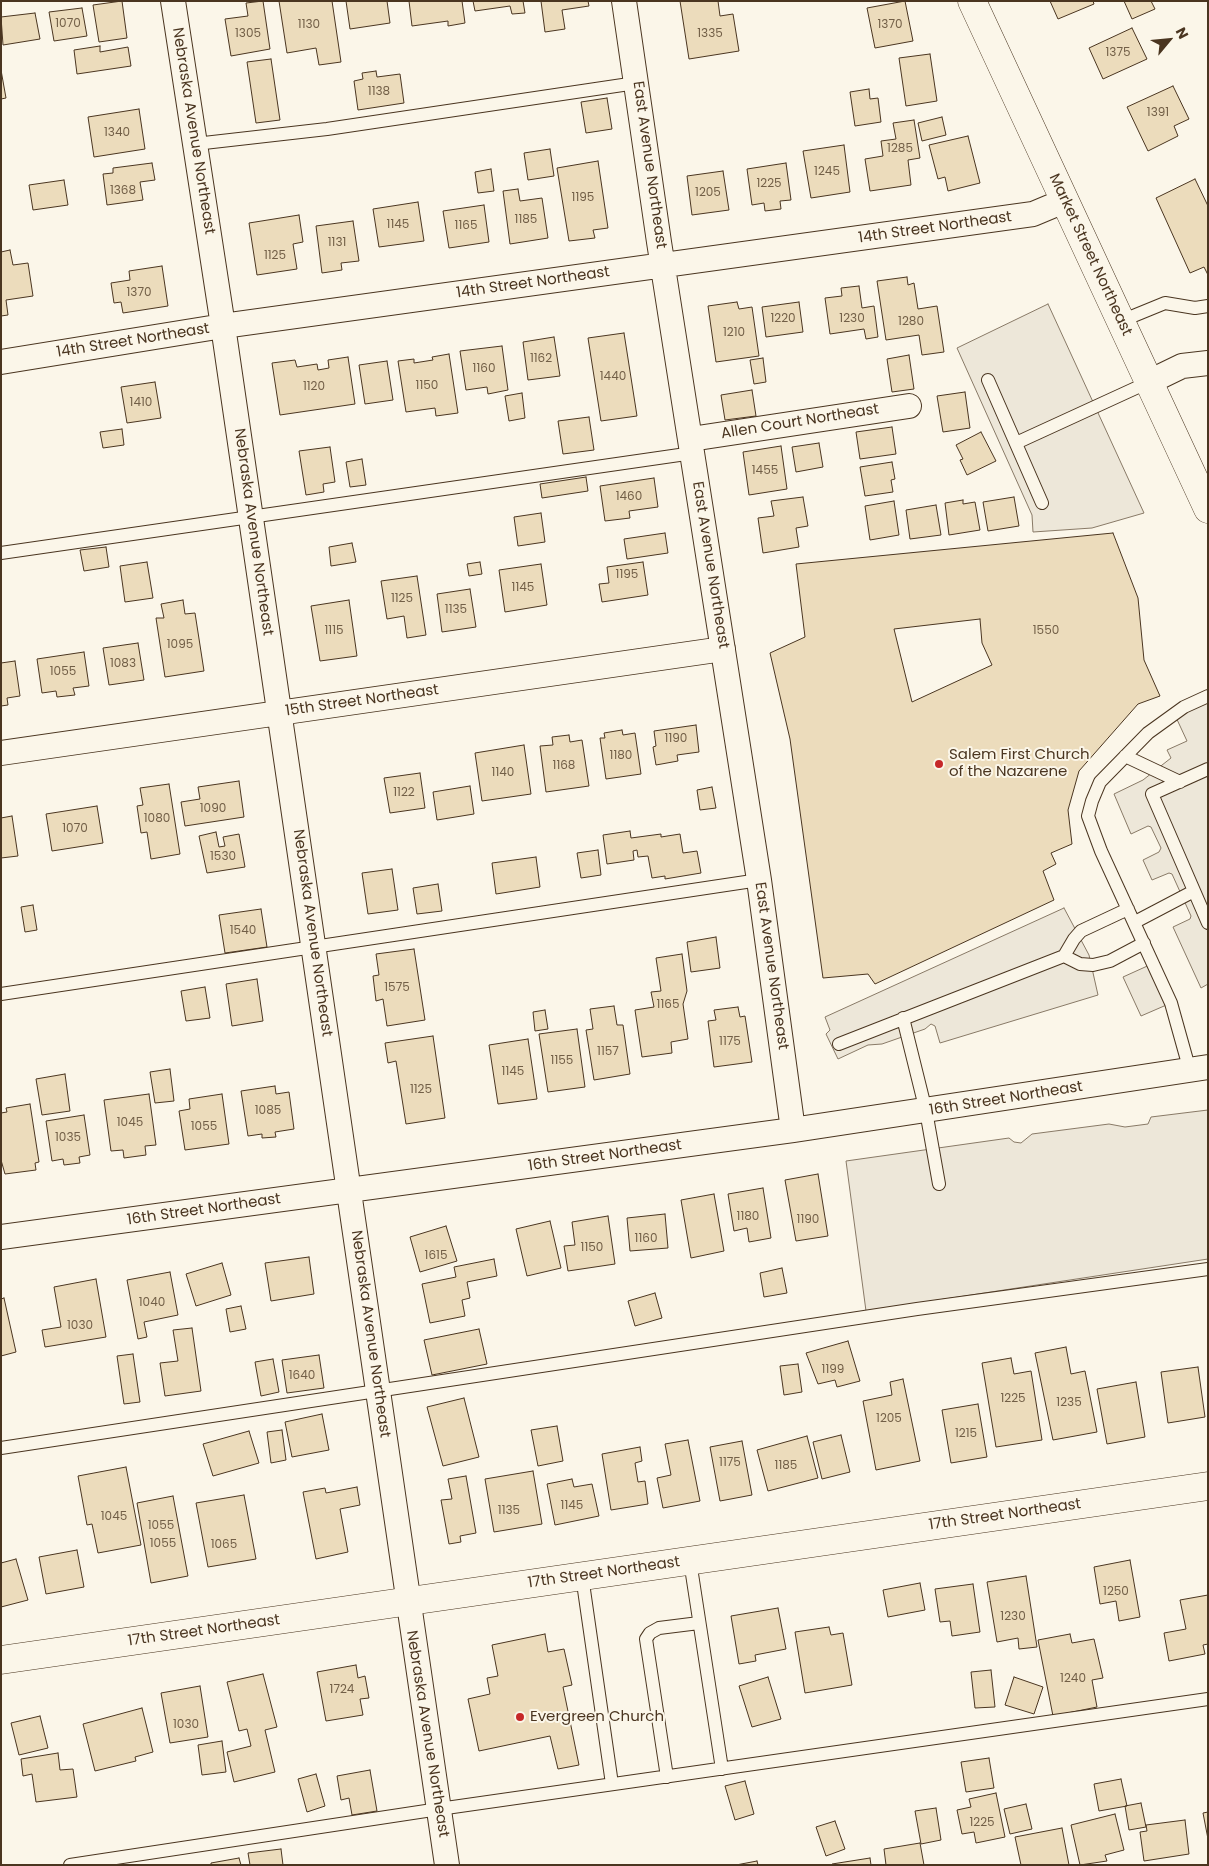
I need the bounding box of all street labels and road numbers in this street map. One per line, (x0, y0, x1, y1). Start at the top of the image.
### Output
street label: Nebraska Avenue Northeast (168, 26, 218, 236)
street label: East Avenue Northeast (628, 80, 670, 250)
street label: Market Street Northeast (1045, 171, 1135, 339)
street label: 14th Street Northeast (857, 208, 1013, 248)
street label: 14th Street Northeast (455, 263, 611, 303)
street label: 14th Street Northeast (55, 320, 211, 362)
street label: Allen Court Northeast (720, 401, 880, 443)
street label: Nebraska Avenue Northeast (230, 427, 276, 637)
street label: East Avenue Northeast (688, 480, 732, 650)
street label: 15th Street Northeast (284, 681, 440, 721)
street label: Nebraska Avenue Northeast (289, 828, 335, 1038)
street label: East Avenue Northeast (750, 881, 792, 1051)
street label: 16th Street Northeast (928, 1078, 1084, 1120)
street label: 16th Street Northeast (527, 1136, 683, 1176)
street label: 16th Street Northeast (126, 1190, 282, 1230)
street label: Nebraska Avenue Northeast (347, 1229, 393, 1439)
street label: 17th Street Northeast (928, 1495, 1082, 1535)
street label: 17th Street Northeast (527, 1553, 681, 1593)
street label: 17th Street Northeast (127, 1611, 281, 1651)
street label: Nebraska Avenue Northeast (402, 1629, 452, 1839)

